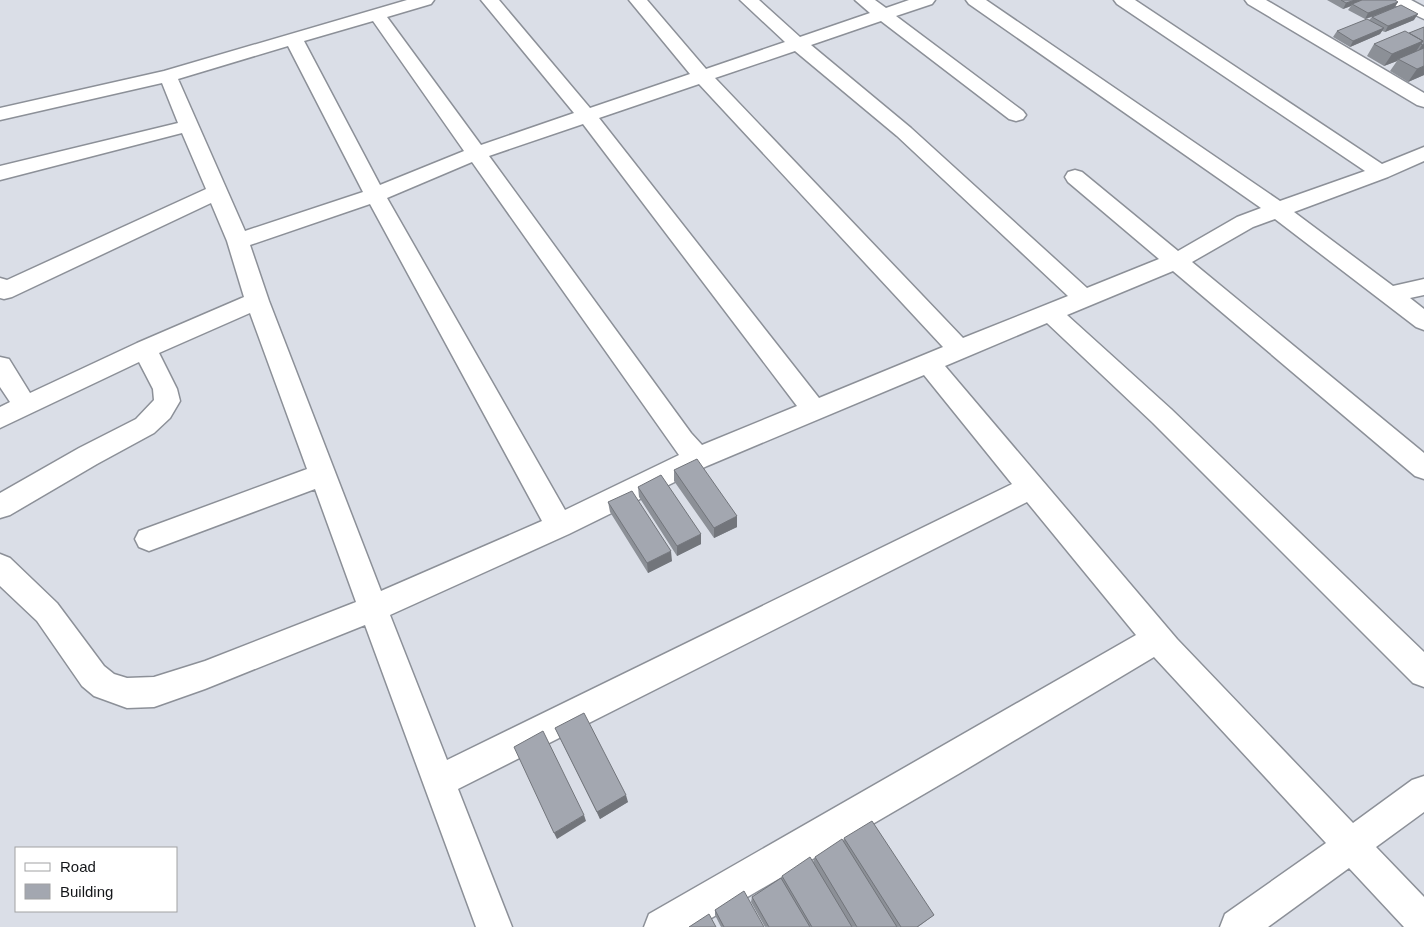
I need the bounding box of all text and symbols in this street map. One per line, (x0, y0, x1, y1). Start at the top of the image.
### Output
legend (15, 847, 178, 912)
text: Road (60, 858, 96, 875)
text: Building (60, 883, 113, 900)

